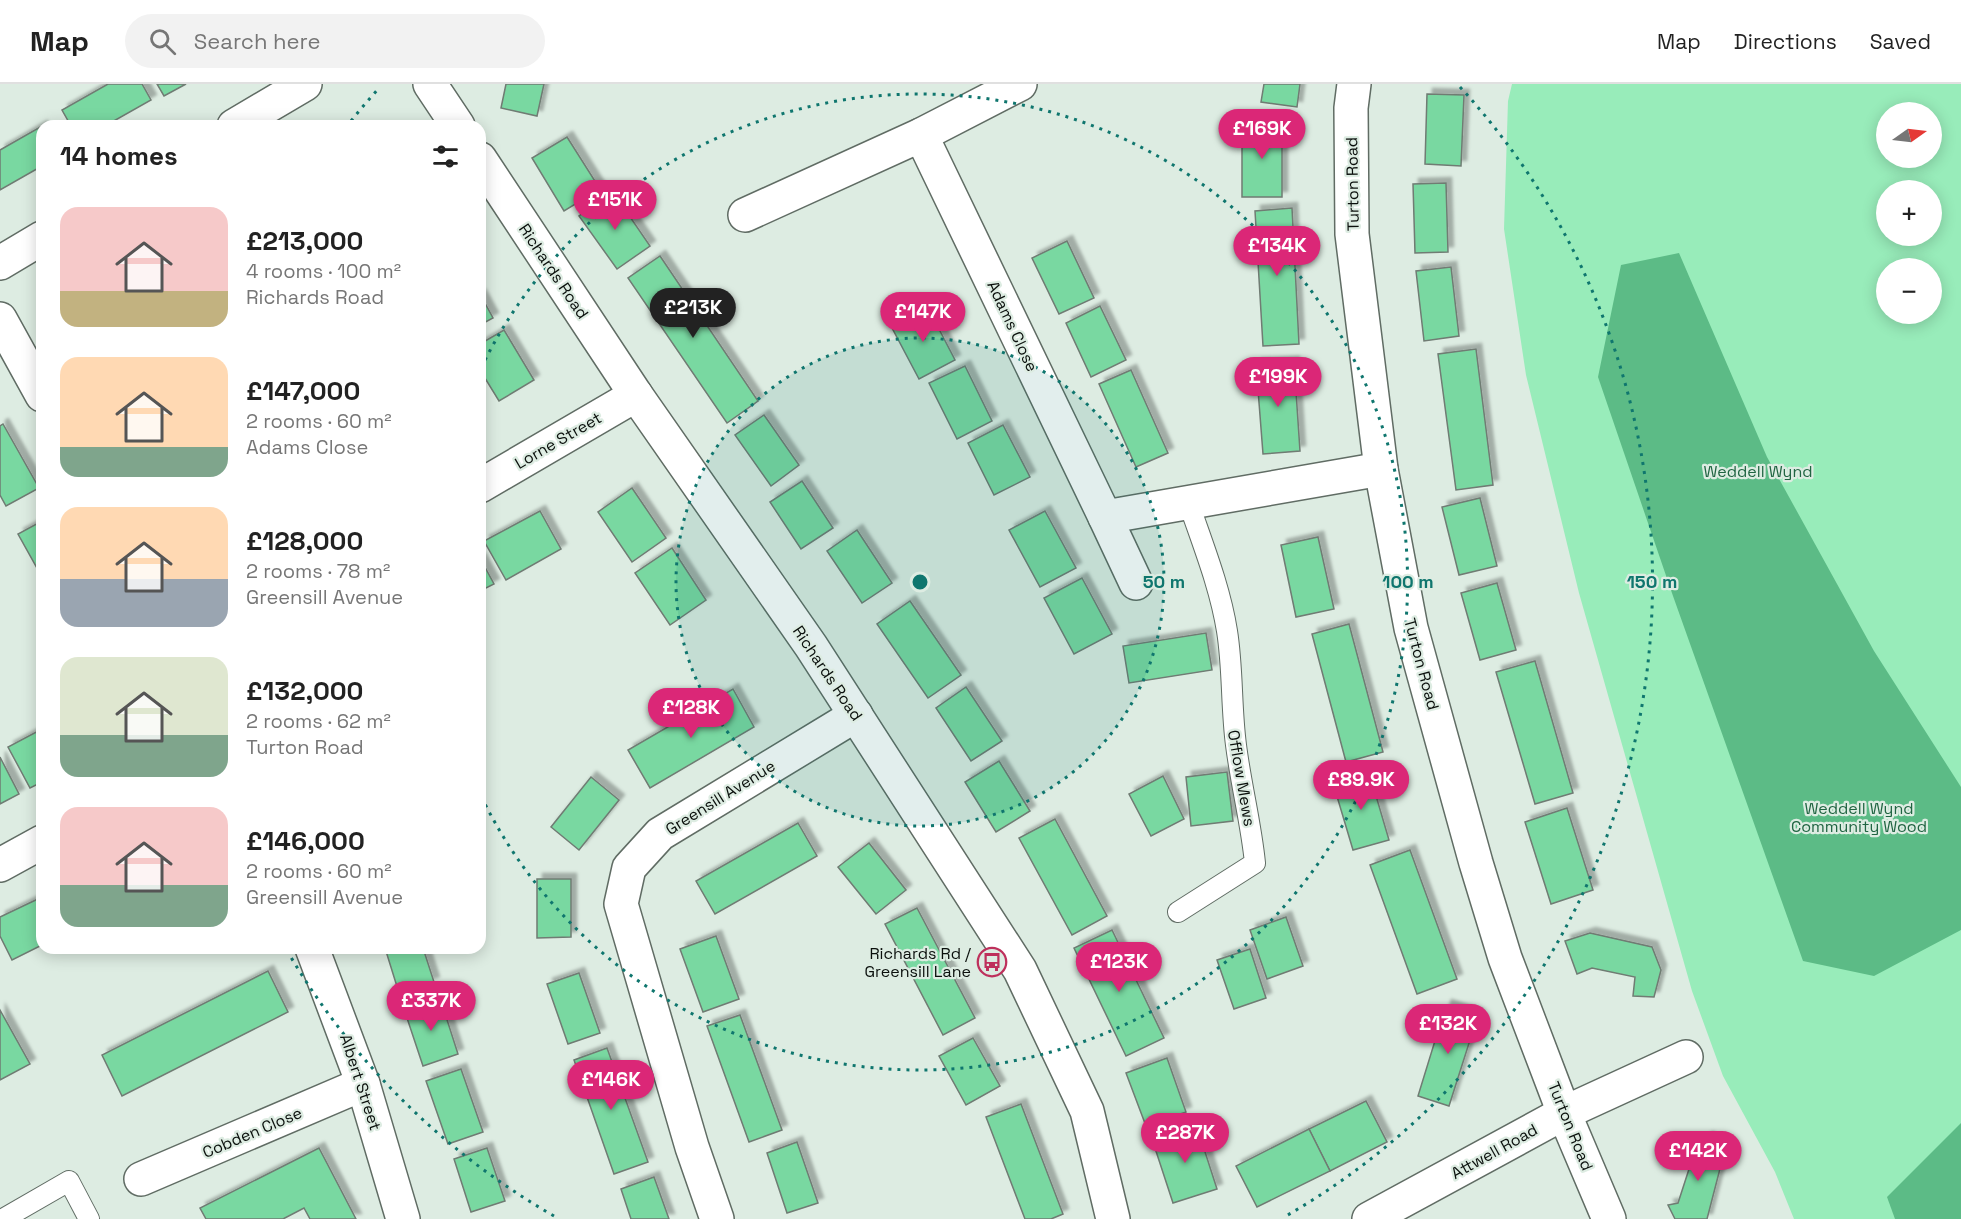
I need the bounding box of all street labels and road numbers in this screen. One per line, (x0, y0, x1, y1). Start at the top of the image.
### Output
street label: Turton Road (1341, 137, 1364, 231)
street label: Richards Road (514, 220, 593, 323)
street label: Adams Close (982, 277, 1043, 375)
street label: Lorne Street (511, 407, 605, 474)
street label: Turton Road (1399, 616, 1444, 712)
street label: Richards Road (788, 622, 867, 725)
street label: Offlow Mews (1223, 728, 1260, 828)
street label: Greensill Avenue (661, 755, 779, 840)
street label: Albert Street (335, 1031, 386, 1133)
street label: Turton Road (1543, 1079, 1598, 1174)
street label: Cobden Close (199, 1102, 305, 1163)
street label: Attwell Road (1447, 1119, 1541, 1184)

